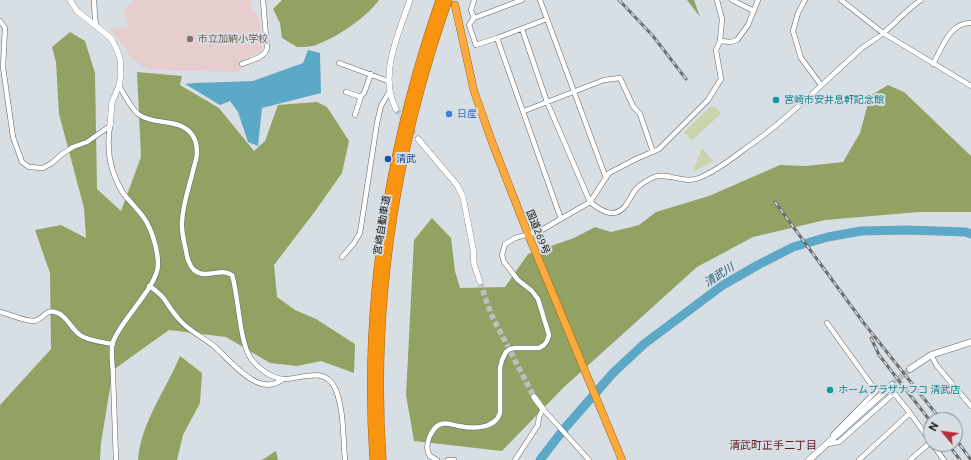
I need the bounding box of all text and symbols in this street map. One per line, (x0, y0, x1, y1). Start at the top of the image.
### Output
place label: 市立加納小学校 (198, 33, 268, 45)
marker: 市立加納小学校 (185, 34, 195, 44)
place label: 宮崎市安井息軒記念館 (784, 94, 884, 106)
marker: 宮崎市安井息軒記念館 (771, 95, 781, 105)
place label: 日産 (457, 108, 477, 120)
marker: 日産 (444, 109, 454, 119)
place label: 清武 (396, 153, 416, 165)
marker: 清武 (383, 154, 393, 164)
street label: 宮崎自動車道 (371, 194, 393, 256)
street label: 国道269号 (524, 208, 552, 256)
water label: 清武川 (702, 260, 736, 290)
place label: ホームプラザナフコ 清武店 (838, 384, 960, 396)
marker: ホームプラザナフコ 清武店 (825, 385, 835, 395)
north arrow (923, 412, 963, 452)
text: N (926, 420, 941, 433)
district label: 清武町正手二丁目 (729, 438, 817, 452)

